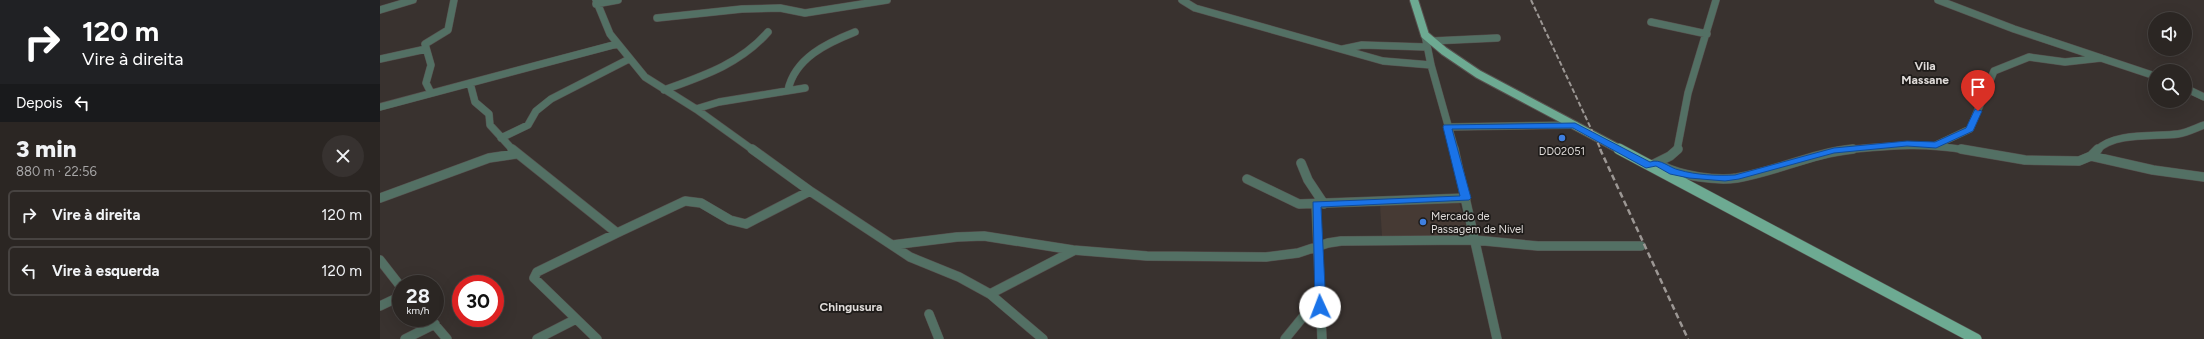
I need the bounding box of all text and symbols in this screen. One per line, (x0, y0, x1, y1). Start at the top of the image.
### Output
map controls (2148, 12, 2192, 108)
button: sound (2148, 12, 2192, 56)
text: 120 m (82, 14, 159, 48)
icon: right (16, 16, 68, 68)
text: Vire à direita (82, 48, 183, 70)
district label: Vila Massane (1901, 59, 1949, 87)
button: search (2148, 64, 2192, 108)
pin (1961, 70, 1995, 111)
icon: arrive (1967, 76, 1989, 98)
icon: left (71, 92, 93, 114)
text: Depois (16, 94, 63, 112)
marker: DD02051 (1557, 133, 1567, 143)
text: 3 min (16, 134, 77, 163)
button: close (322, 135, 364, 177)
place label: DD02051 (1539, 145, 1585, 158)
text: 880 m · 22:56 (16, 164, 97, 179)
icon: right (18, 204, 40, 226)
text: Vire à direita (52, 206, 141, 224)
text: 120 m (321, 206, 362, 224)
place label: Mercado de Passagem de Nivel (1431, 210, 1524, 236)
marker: Mercado de Passagem de Nivel (1418, 217, 1428, 227)
icon: left (18, 260, 40, 282)
text: Vire à esquerda (52, 262, 159, 280)
text: 120 m (321, 262, 362, 280)
speed limit sign: 30 (452, 275, 504, 327)
text: 28 (406, 284, 430, 308)
position arrow (1299, 286, 1341, 328)
district label: Chingusura (820, 300, 882, 314)
text: km/h (407, 304, 429, 317)

